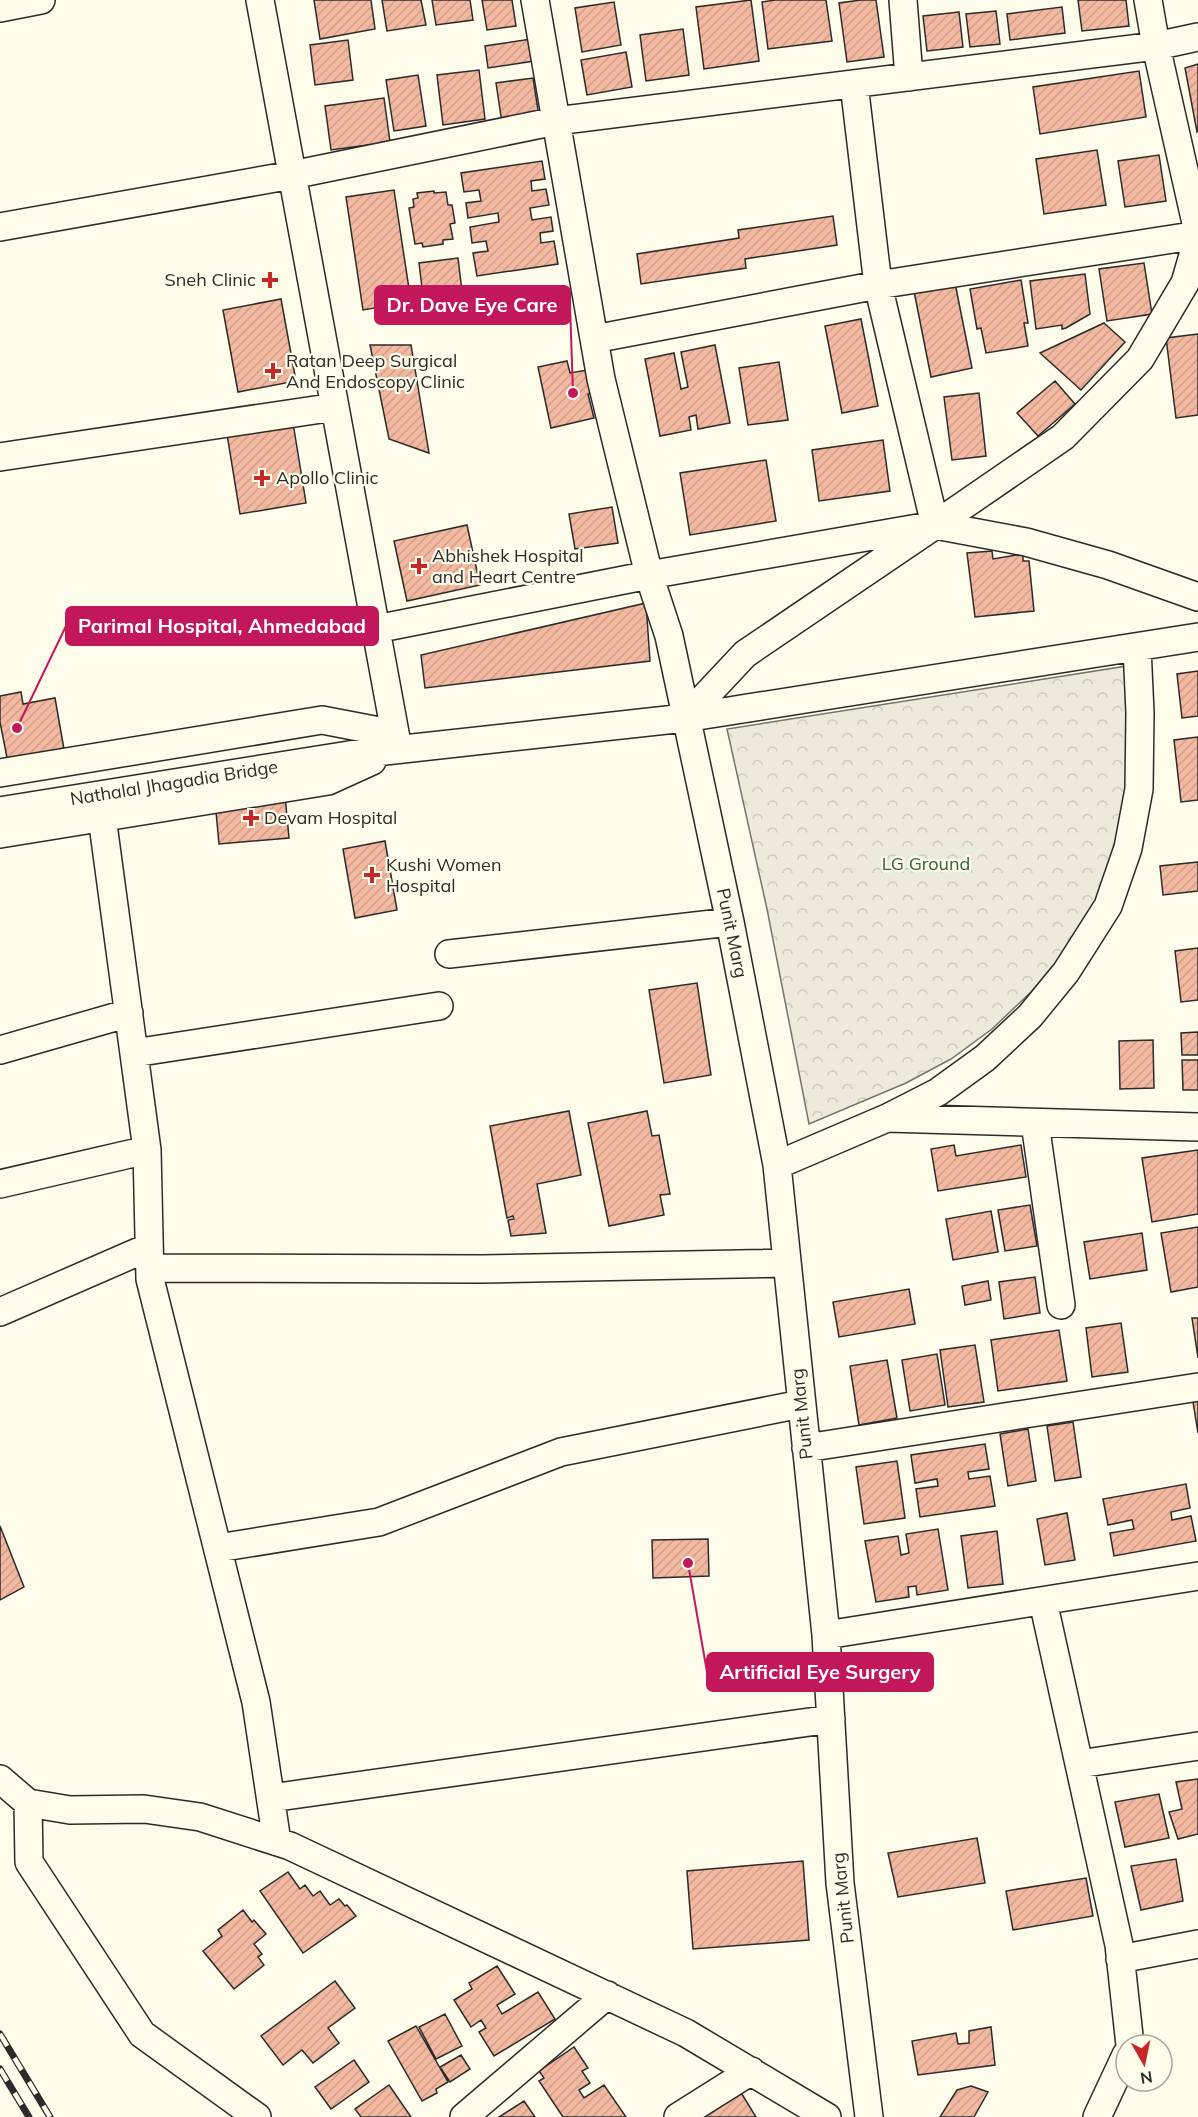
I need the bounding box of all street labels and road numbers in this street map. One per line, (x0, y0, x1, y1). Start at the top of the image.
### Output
street label: Nathalal Jhagadia Bridge (68, 755, 279, 810)
street label: Punit Marg (712, 886, 753, 980)
street label: Punit Marg (785, 1367, 818, 1461)
street label: Punit Marg (826, 1851, 859, 1945)

